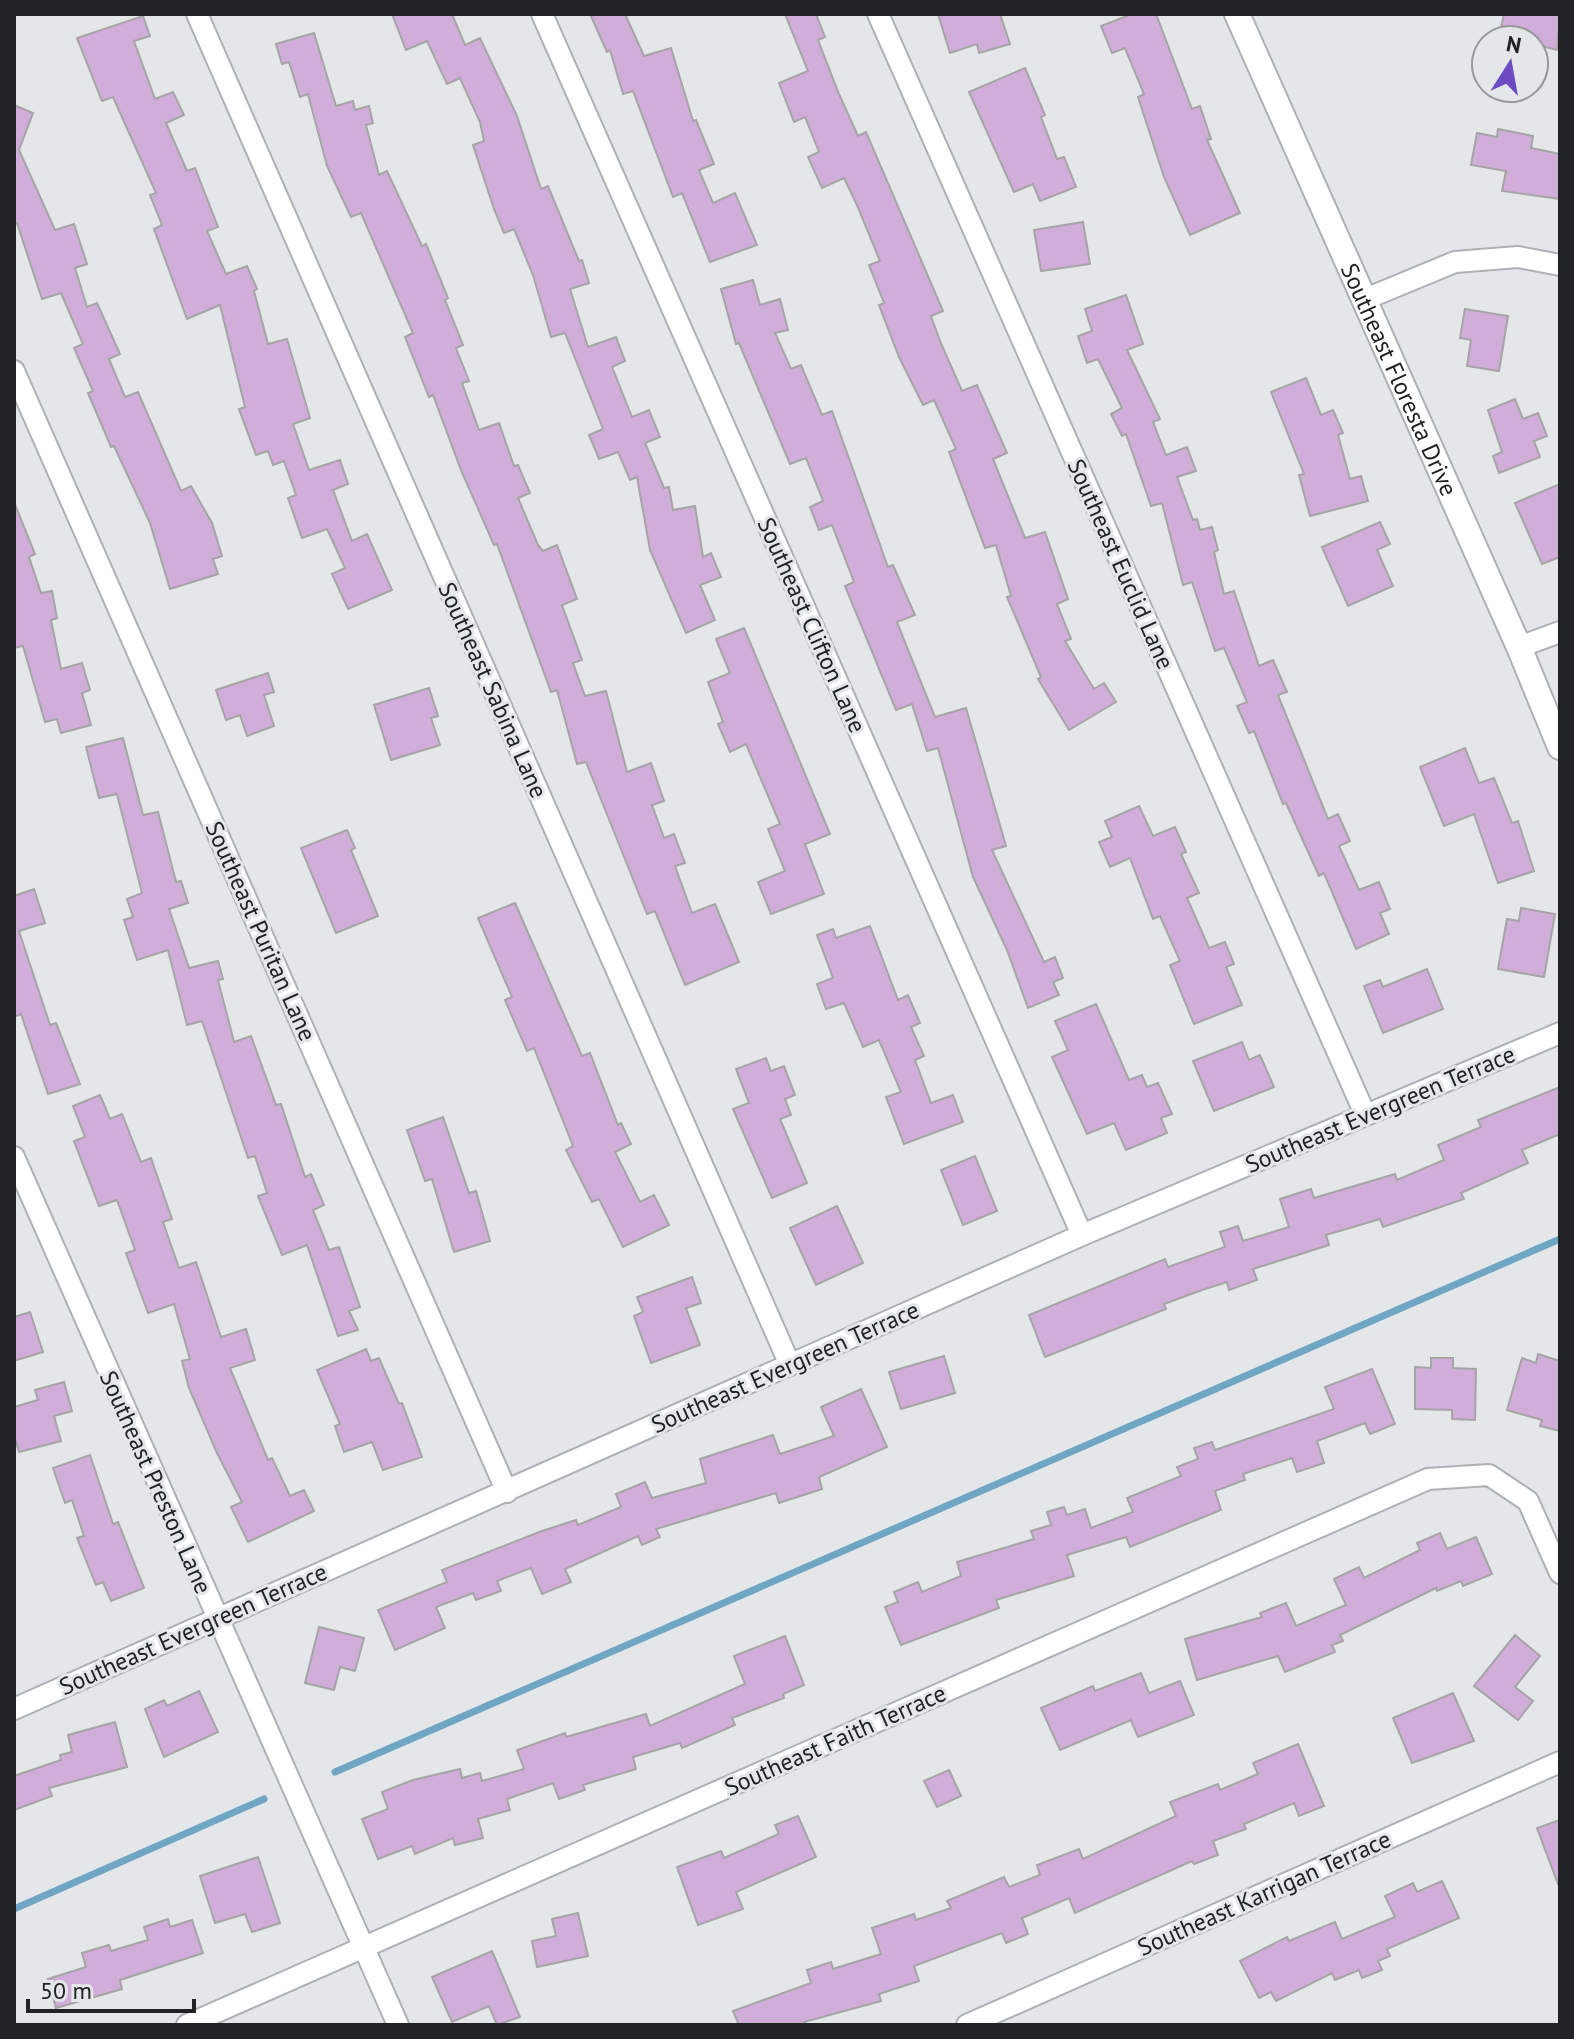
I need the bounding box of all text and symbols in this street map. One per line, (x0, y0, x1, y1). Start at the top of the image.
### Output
north arrow (1470, 24, 1550, 104)
text: N (1504, 29, 1524, 59)
street label: Southeast Floresta Drive (1334, 258, 1465, 501)
street label: Southeast Euclid Lane (1061, 454, 1181, 674)
street label: Southeast Clifton Lane (751, 513, 873, 737)
street label: Southeast Sabina Lane (431, 577, 555, 803)
street label: Southeast Puritan Lane (199, 816, 323, 1046)
street label: Southeast Evergreen Terrace (1240, 1038, 1520, 1180)
street label: Southeast Evergreen Terrace (646, 1294, 924, 1440)
street label: Southeast Preston Lane (93, 1366, 219, 1598)
street label: Southeast Evergreen Terrace (54, 1556, 332, 1702)
street label: Southeast Faith Terrace (719, 1677, 951, 1803)
street label: Southeast Karrigan Terrace (1133, 1823, 1395, 1963)
scale bar (28, 1963, 194, 2013)
text: 50 m (40, 1975, 92, 2006)

